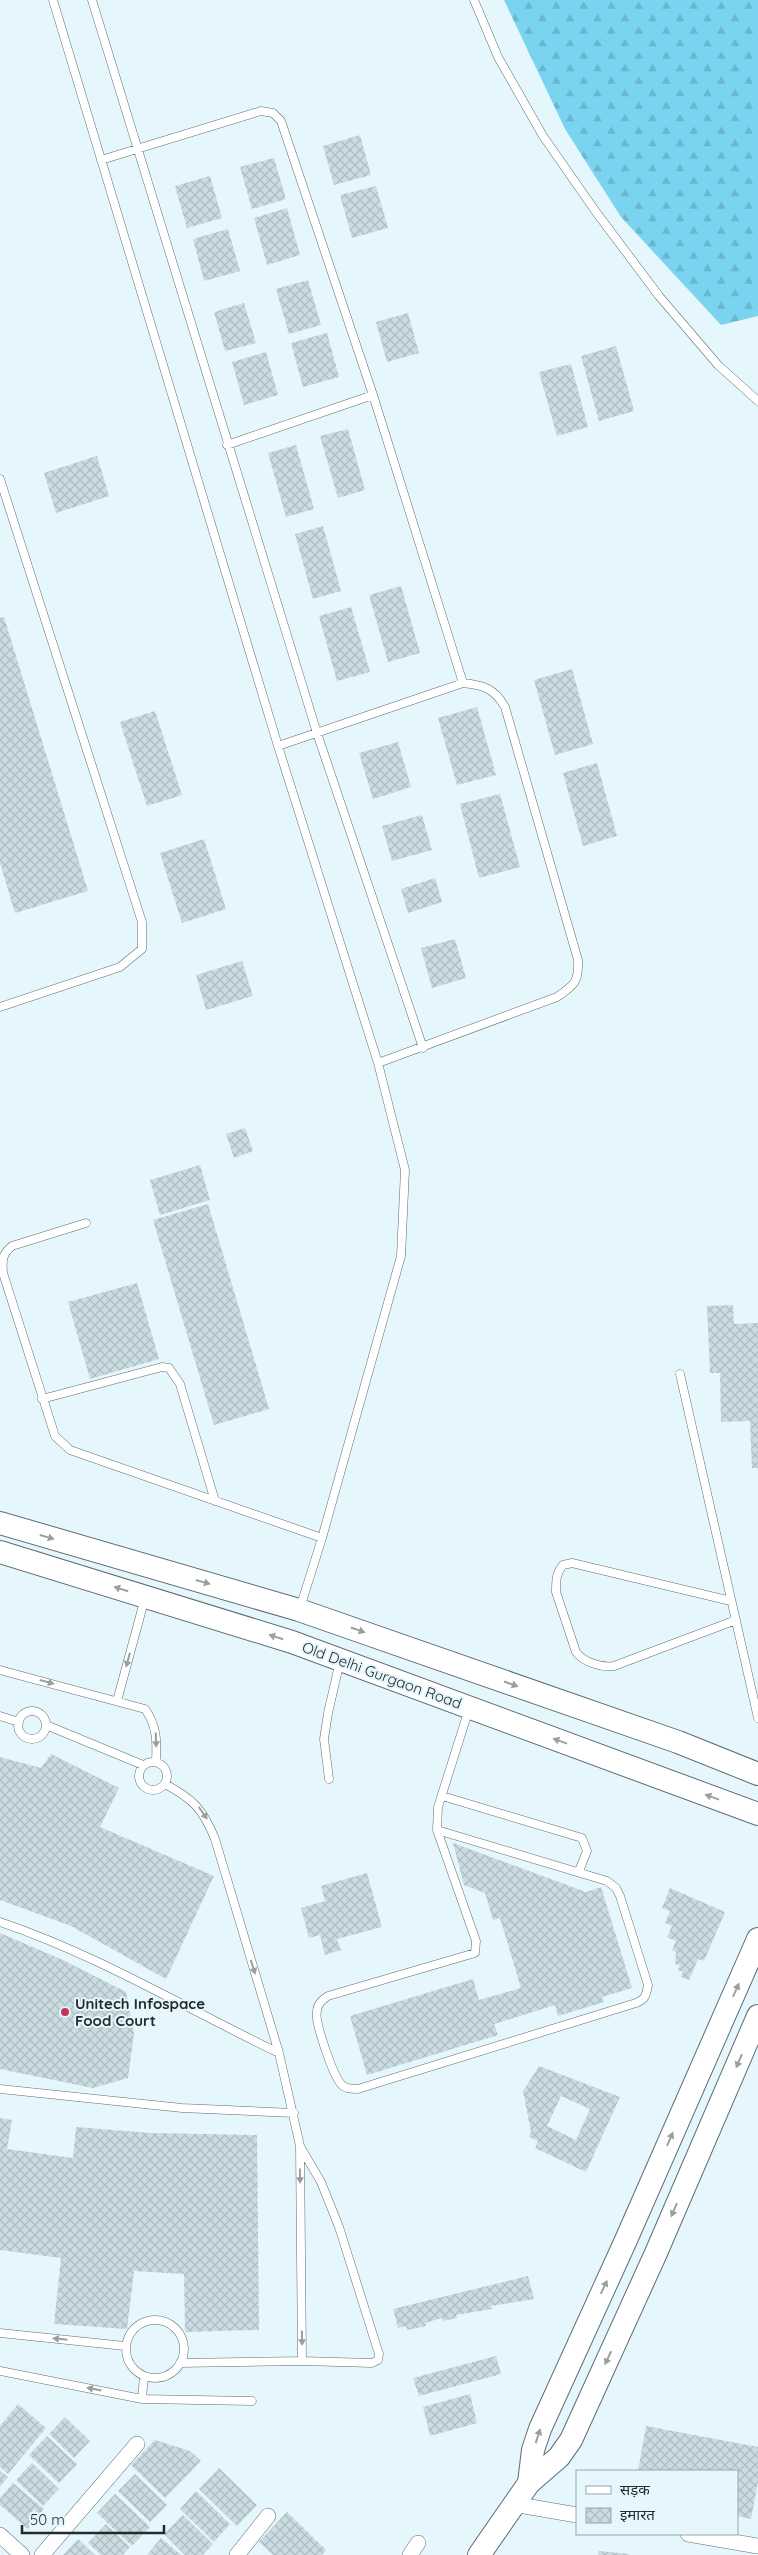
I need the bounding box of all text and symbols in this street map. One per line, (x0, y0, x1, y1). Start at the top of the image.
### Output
one-way arrow (39, 1533, 54, 1541)
one-way arrow (195, 1578, 210, 1586)
one-way arrow (113, 1584, 128, 1592)
one-way arrow (351, 1627, 366, 1635)
one-way arrow (268, 1632, 283, 1640)
street label: Old Delhi Gurgaon Road (300, 1637, 464, 1713)
one-way arrow (124, 1653, 132, 1668)
one-way arrow (40, 1679, 55, 1687)
one-way arrow (504, 1681, 519, 1688)
one-way arrow (153, 1732, 161, 1748)
one-way arrow (552, 1737, 567, 1745)
one-way arrow (704, 1793, 719, 1801)
one-way arrow (198, 1806, 208, 1820)
one-way arrow (250, 1959, 258, 1974)
one-way arrow (732, 1983, 740, 1997)
place label: Unitech Infospace Food Court (75, 1994, 205, 2030)
marker: Unitech Infospace Food Court (59, 2006, 71, 2018)
one-way arrow (734, 2054, 742, 2068)
one-way arrow (667, 2132, 675, 2146)
one-way arrow (296, 2168, 304, 2184)
one-way arrow (670, 2203, 678, 2217)
one-way arrow (600, 2280, 609, 2295)
one-way arrow (298, 2330, 306, 2346)
one-way arrow (51, 2335, 67, 2343)
one-way arrow (603, 2351, 611, 2365)
one-way arrow (85, 2385, 101, 2393)
one-way arrow (534, 2428, 542, 2443)
legend (576, 2470, 738, 2535)
text: सड़क (620, 2480, 650, 2499)
scale bar (22, 2502, 165, 2534)
text: इमारत (620, 2505, 655, 2524)
text: 50 m (30, 2510, 65, 2529)

